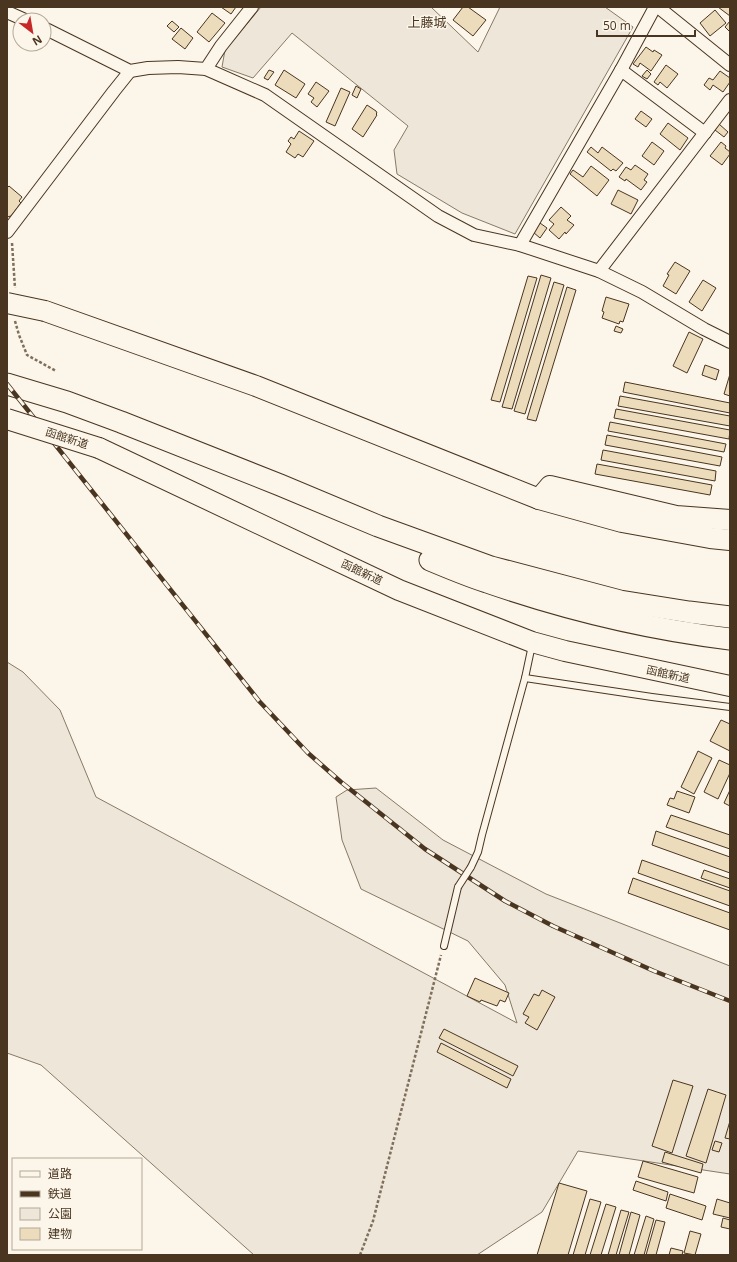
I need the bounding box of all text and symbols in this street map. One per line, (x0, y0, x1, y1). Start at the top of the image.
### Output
north arrow (12, 12, 52, 52)
scale bar (597, 12, 695, 38)
district label: 上藤城 (407, 13, 447, 31)
text: 50 m (603, 17, 631, 34)
text: N (30, 32, 45, 50)
street label: 函館新道 (44, 424, 90, 451)
street label: 函館新道 (339, 555, 385, 588)
street label: 函館新道 (645, 662, 691, 685)
legend (12, 1158, 142, 1250)
text: 道路 (48, 1165, 72, 1182)
text: 鉄道 (48, 1185, 72, 1202)
text: 公園 (48, 1205, 72, 1222)
text: 建物 (48, 1225, 72, 1242)

